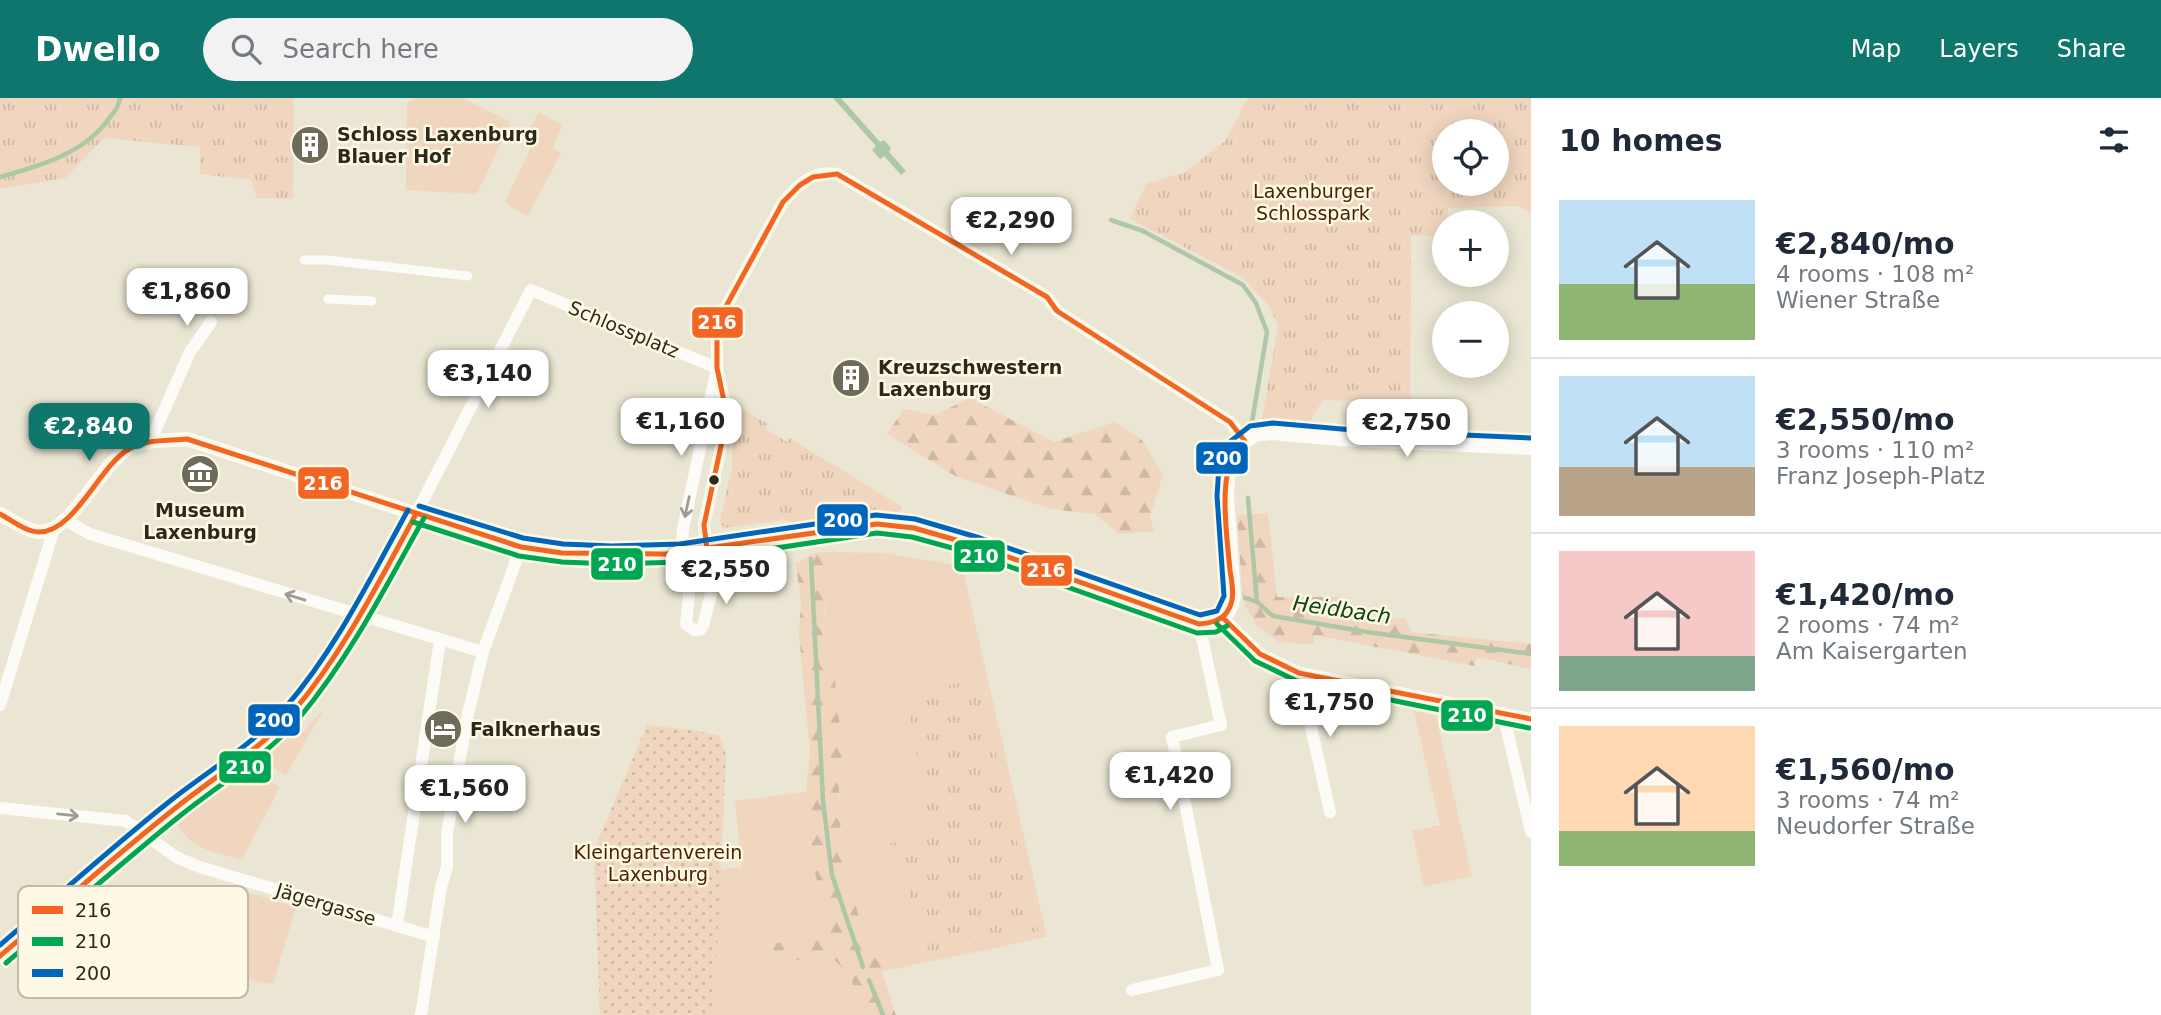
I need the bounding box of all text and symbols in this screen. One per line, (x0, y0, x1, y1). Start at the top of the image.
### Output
search box (203, 18, 693, 81)
text: Dwello (35, 30, 161, 69)
icon: search (227, 30, 265, 68)
text: Search here (283, 34, 439, 64)
text: Map (1851, 35, 1901, 63)
text: Layers (1939, 35, 2019, 63)
text: Share (2057, 35, 2126, 63)
map controls (1432, 119, 1509, 378)
button: locate (1432, 119, 1509, 196)
icon: filters (2095, 121, 2133, 159)
place label: Schloss Laxenburg Blauer Hof (337, 123, 538, 167)
text: 10 homes (1559, 123, 1723, 158)
building icon: Schloss Laxenburg Blauer Hof (289, 124, 331, 166)
park label: Laxenburger Schlosspark (1253, 180, 1373, 224)
pin: €2,290 (954, 198, 1068, 257)
text: €2,290 (967, 207, 1055, 233)
button: + (1432, 210, 1509, 287)
text: €2,840/mo (1776, 226, 1955, 261)
icon: home (1615, 228, 1699, 312)
text: 4 rooms · 108 m² (1776, 261, 1974, 287)
pin: €1,860 (130, 268, 244, 328)
text: €1,860 (143, 278, 231, 304)
text: Wiener Straße (1776, 287, 1940, 313)
street label: Schlossplatz (566, 296, 682, 362)
button: − (1432, 301, 1509, 378)
line badge: 216 (691, 306, 744, 339)
text: 216 (697, 311, 737, 333)
pin: €3,140 (431, 350, 545, 410)
place label: Kreuzschwestern Laxenburg (878, 356, 1062, 400)
building icon: Kreuzschwestern Laxenburg (830, 357, 872, 399)
text: €3,140 (444, 360, 532, 386)
pin: €1,160 (624, 398, 738, 458)
pin: €2,750 (1350, 400, 1464, 459)
text: €2,550/mo (1776, 402, 1955, 437)
pin: €2,840 (32, 404, 146, 463)
icon: home (1615, 404, 1699, 488)
text: €1,160 (637, 408, 725, 434)
text: €2,750 (1363, 409, 1451, 435)
text: €2,840 (45, 413, 133, 439)
text: 3 rooms · 110 m² (1776, 437, 1974, 463)
line badge: 200 (1195, 441, 1249, 475)
text: 200 (1202, 447, 1242, 469)
museum icon: Museum Laxenburg (179, 453, 221, 495)
text: Franz Joseph-Platz (1776, 463, 1985, 489)
line badge: 216 (297, 466, 350, 500)
text: 216 (303, 472, 343, 494)
unlabelled marker (707, 473, 721, 487)
one-way arrow (680, 495, 694, 518)
place label: Museum Laxenburg (143, 499, 257, 543)
line badge: 200 (816, 503, 869, 537)
text: 200 (823, 509, 863, 531)
line badge: 210 (953, 539, 1006, 573)
text: 210 (959, 545, 999, 567)
pin: €2,550 (669, 546, 783, 606)
line badge: 210 (590, 547, 644, 581)
text: 210 (597, 553, 637, 575)
line badge: 216 (1020, 554, 1073, 587)
text: €2,550 (682, 556, 770, 582)
text: 216 (1026, 559, 1066, 581)
text: €1,420/mo (1776, 577, 1955, 612)
icon: home (1615, 579, 1699, 663)
one-way arrow (284, 589, 306, 602)
water label: Heidbach (1291, 591, 1393, 629)
text: 2 rooms · 74 m² (1776, 612, 1960, 638)
text: Am Kaisergarten (1776, 638, 1968, 664)
pin: €1,750 (1273, 680, 1387, 739)
text: €1,750 (1286, 689, 1374, 715)
line badge: 210 (1440, 699, 1494, 732)
line badge: 200 (247, 703, 301, 737)
text: 210 (1447, 704, 1487, 726)
hotel icon: Falknerhaus (422, 708, 464, 750)
text: 200 (254, 709, 294, 731)
place label: Falknerhaus (470, 718, 601, 740)
line badge: 210 (218, 750, 272, 784)
pin: €1,420 (1113, 752, 1227, 812)
text: €1,560/mo (1776, 752, 1955, 787)
icon: home (1615, 754, 1699, 838)
text: 210 (225, 756, 265, 778)
text: €1,420 (1126, 762, 1214, 788)
pin: €1,560 (408, 766, 522, 825)
text: €1,560 (421, 775, 509, 801)
text: 3 rooms · 74 m² (1776, 787, 1960, 813)
one-way arrow (56, 808, 79, 821)
text: Neudorfer Straße (1776, 813, 1975, 839)
park label: Kleingartenverein Laxenburg (574, 841, 742, 885)
street label: Jägergasse (272, 878, 379, 930)
legend (18, 886, 248, 998)
text: 216 (75, 899, 111, 921)
text: 210 (75, 930, 111, 952)
text: 200 (75, 962, 111, 984)

